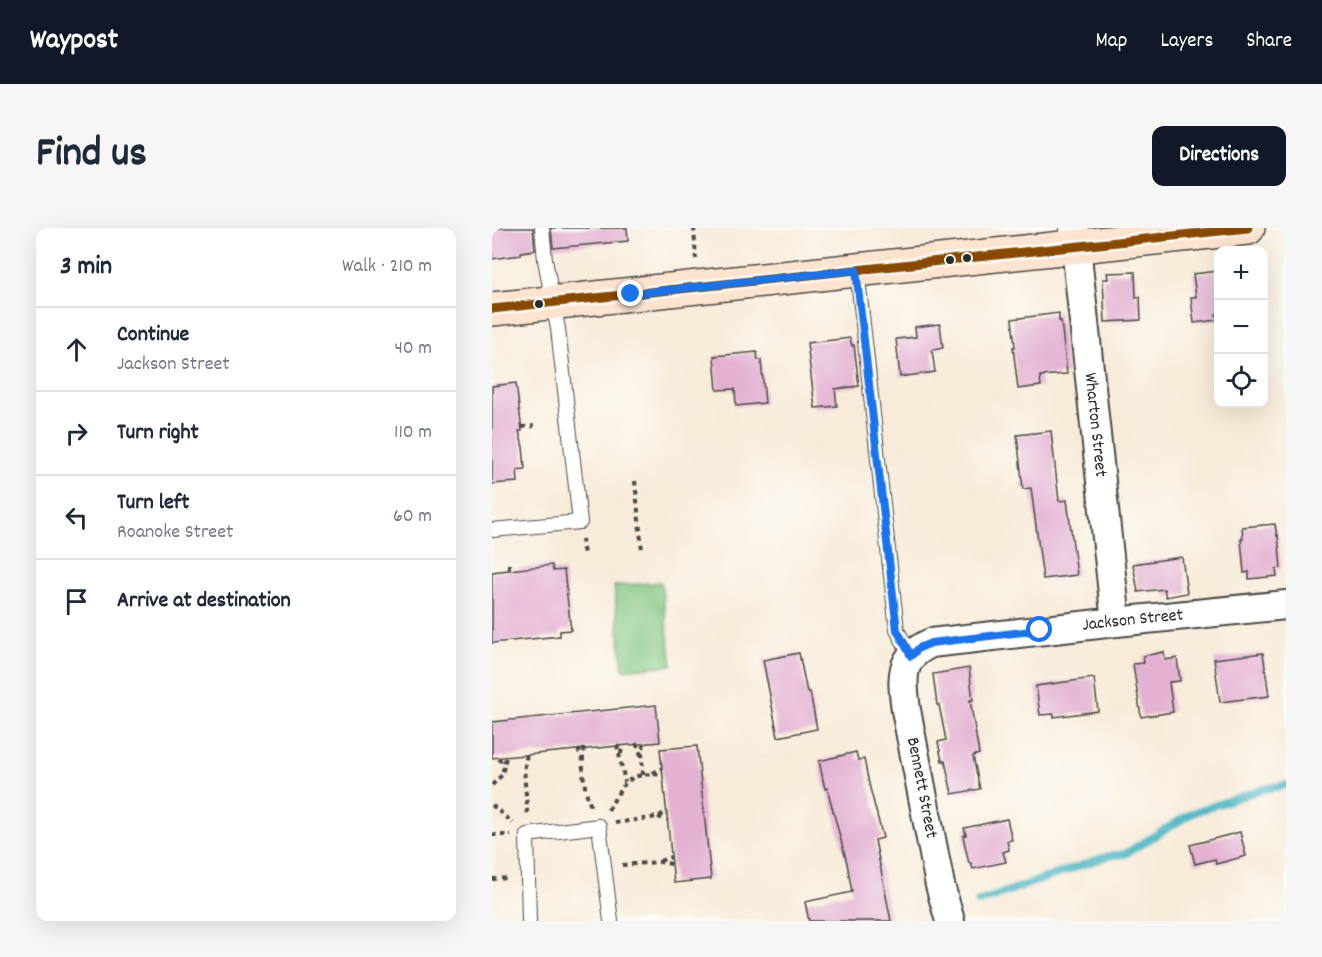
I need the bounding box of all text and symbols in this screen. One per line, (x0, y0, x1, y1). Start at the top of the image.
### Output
text: Waypost (30, 22, 118, 62)
text: Map (1096, 27, 1127, 57)
text: Layers (1160, 27, 1213, 57)
text: Share (1246, 27, 1292, 57)
text: Find us (36, 126, 147, 186)
button: Directions (1152, 126, 1286, 186)
map controls (1214, 246, 1268, 408)
button: + (1214, 246, 1268, 300)
text: 3 min (60, 249, 112, 286)
unlabelled marker (961, 252, 973, 264)
text: Walk · 210 m (342, 253, 432, 281)
unlabelled marker (944, 254, 956, 266)
route end (617, 280, 643, 306)
unlabelled marker (533, 298, 545, 310)
button: − (1214, 300, 1268, 354)
text: Continue (117, 320, 189, 351)
icon: ahead (60, 333, 93, 366)
text: 40 m (394, 335, 432, 363)
text: Jackson Street (117, 351, 230, 379)
button: locate (1214, 354, 1268, 408)
street label: Wharton Street (1077, 372, 1113, 479)
icon: right (60, 417, 93, 450)
text: Turn right (117, 418, 199, 449)
text: 110 m (394, 419, 432, 447)
text: Turn left (117, 488, 189, 519)
icon: left (60, 501, 93, 534)
text: 60 m (393, 503, 432, 531)
text: Roanoke Street (117, 519, 233, 547)
icon: arrive (60, 585, 93, 618)
text: Arrive at destination (117, 586, 291, 617)
street label: Jackson Street (1081, 603, 1185, 638)
route start (1026, 616, 1052, 642)
street label: Bennett Street (899, 735, 943, 841)

